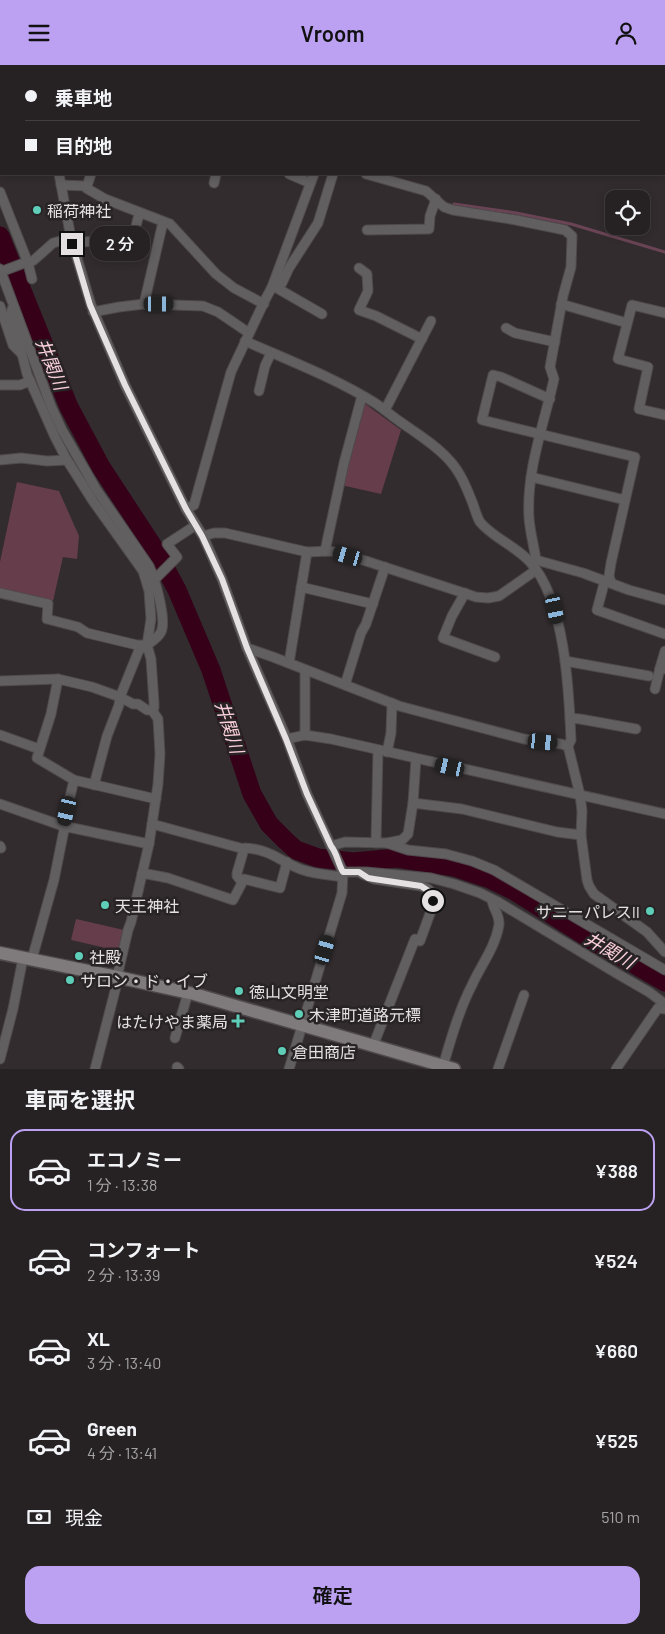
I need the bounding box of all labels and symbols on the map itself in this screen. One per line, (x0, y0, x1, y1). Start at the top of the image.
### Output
place label: 稲荷神社 (47, 201, 111, 220)
marker: 稲荷神社 (31, 204, 43, 216)
callout: 2 分 (90, 227, 150, 261)
route end (61, 233, 83, 255)
car (144, 297, 174, 312)
water label: 井関川 (32, 335, 73, 395)
car (331, 545, 364, 567)
car (544, 593, 565, 625)
water label: 井関川 (211, 698, 249, 758)
car (527, 733, 558, 751)
car (433, 756, 466, 778)
car (56, 795, 77, 827)
route start (422, 890, 444, 912)
place label: 天王神社 (115, 896, 179, 915)
marker: 天王神社 (99, 899, 111, 911)
place label: サニーパレスII (536, 902, 640, 921)
marker: サニーパレスII (644, 905, 656, 917)
water label: 井関川 (581, 927, 641, 974)
car (313, 933, 336, 967)
place label: 社殿 (89, 947, 121, 966)
marker: 社殿 (73, 950, 85, 962)
place label: サロン・ド・イブ (80, 971, 208, 990)
marker: サロン・ド・イブ (64, 974, 76, 986)
place label: 徳山文明堂 (249, 982, 329, 1001)
marker: 徳山文明堂 (233, 985, 245, 997)
place label: 木津町道路元標 (309, 1005, 421, 1024)
marker: 木津町道路元標 (293, 1008, 305, 1020)
place label: はたけやま薬局 (116, 1012, 228, 1031)
marker: はたけやま薬局 (232, 1015, 244, 1027)
place label: 倉田商店 (292, 1042, 356, 1061)
marker: 倉田商店 (276, 1045, 288, 1057)

